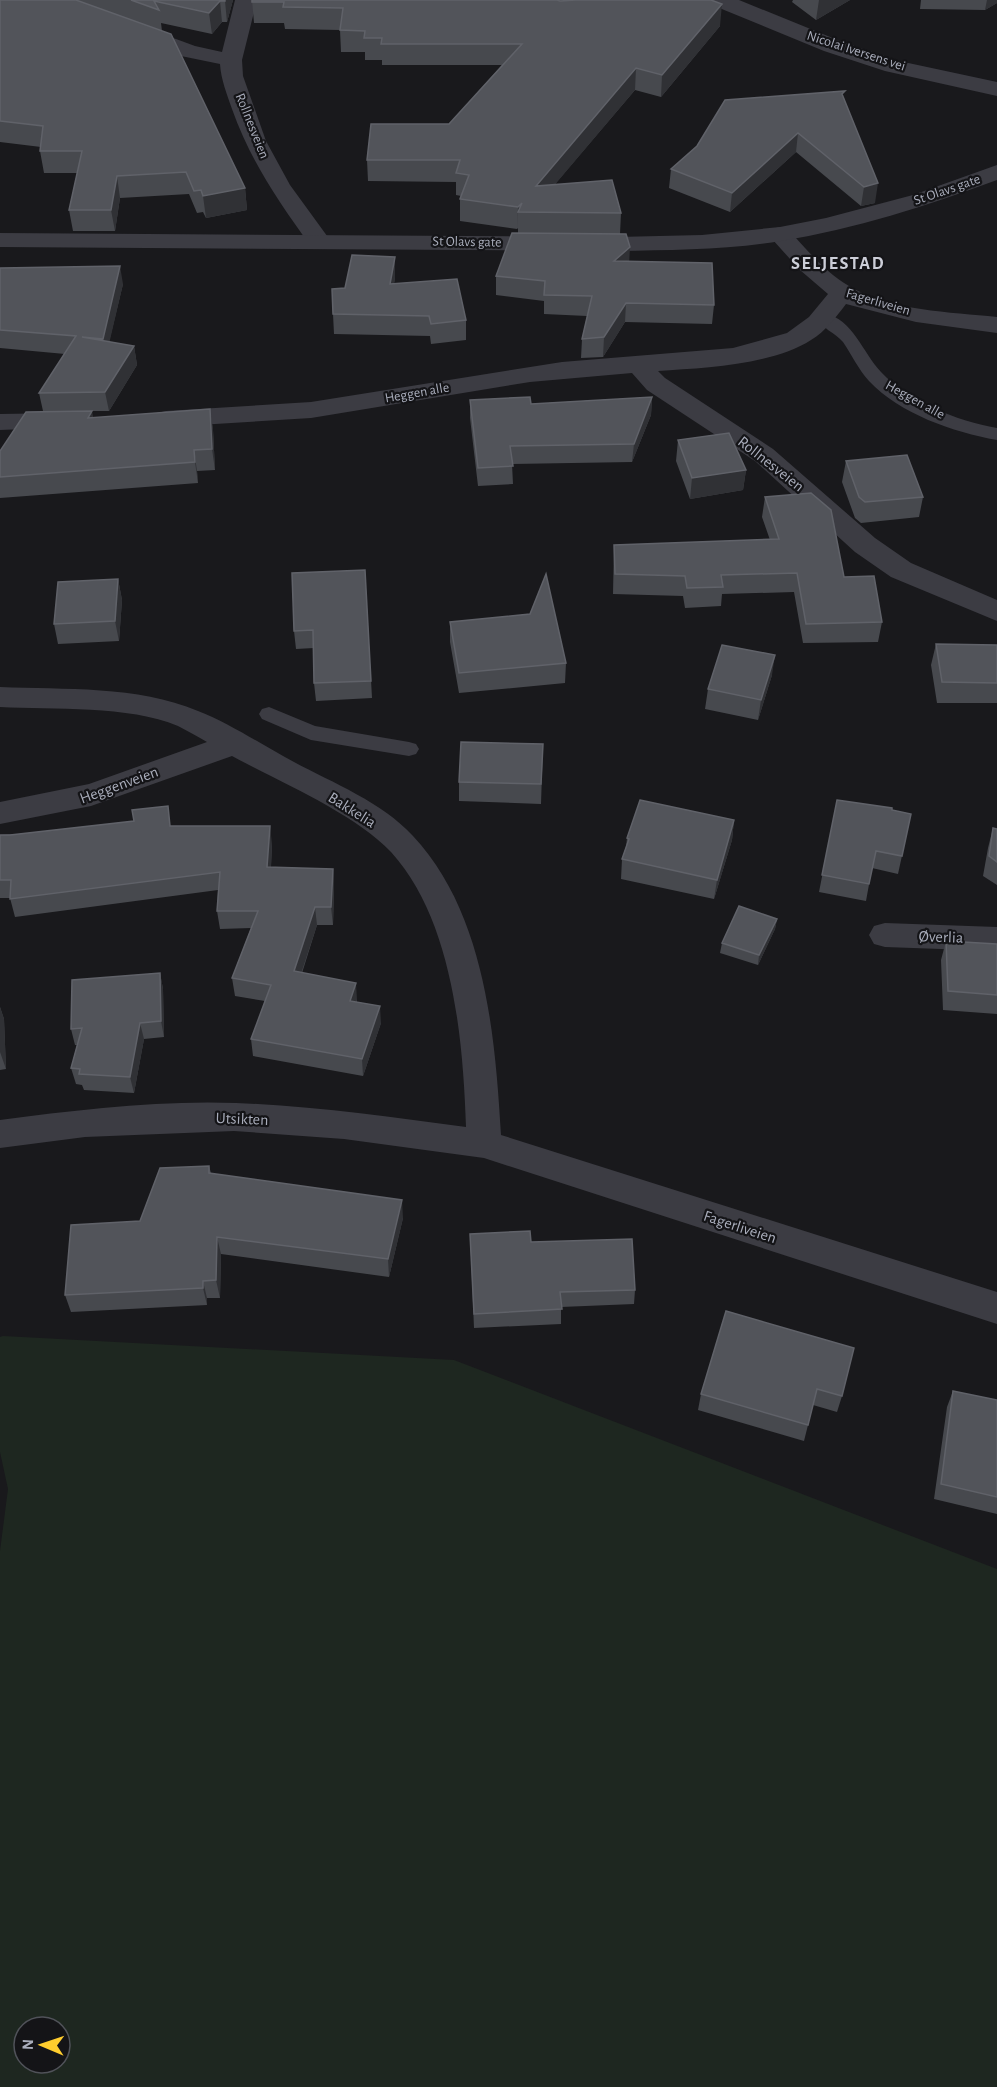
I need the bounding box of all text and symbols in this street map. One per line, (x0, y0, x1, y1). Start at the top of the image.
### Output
street label: Nicolai Iversens vei (805, 28, 907, 74)
street label: Rollnesveien (233, 91, 271, 161)
street label: St Olavs gate (912, 172, 982, 208)
street label: St Olavs gate (432, 234, 502, 250)
district label: SELJESTAD (791, 255, 885, 273)
street label: Fagerliveien (844, 286, 912, 318)
street label: Heggen alle (883, 378, 947, 422)
street label: Heggen alle (384, 380, 450, 406)
street label: Rollnesveien (735, 433, 807, 495)
street label: Heggenveien (78, 763, 160, 807)
street label: Bakkelia (325, 789, 379, 831)
street label: Øverlia (918, 928, 964, 946)
street label: Utsikten (215, 1110, 269, 1128)
street label: Fagerliveien (702, 1208, 778, 1246)
north arrow (12, 2015, 72, 2075)
text: N (20, 2039, 36, 2050)

